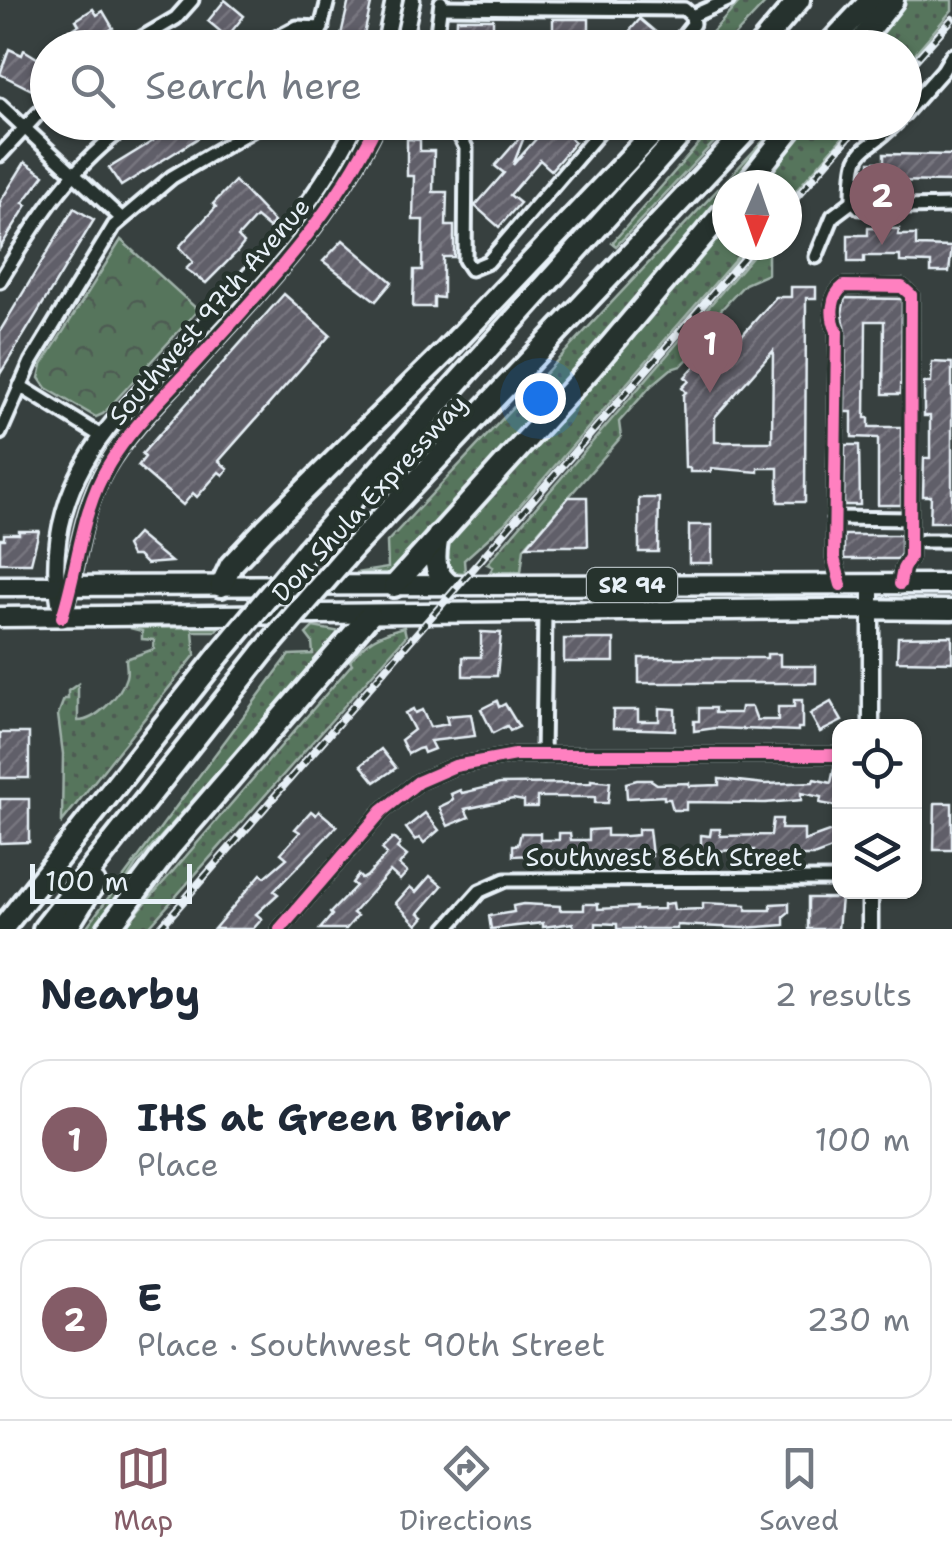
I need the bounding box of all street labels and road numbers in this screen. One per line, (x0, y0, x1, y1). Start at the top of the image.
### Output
street label: Southwest 97th Avenue (101, 190, 317, 432)
street label: Don Shula Expressway (264, 387, 474, 609)
road number: SR 94 (587, 568, 677, 602)
street label: Southwest 86th Street (525, 840, 803, 874)

